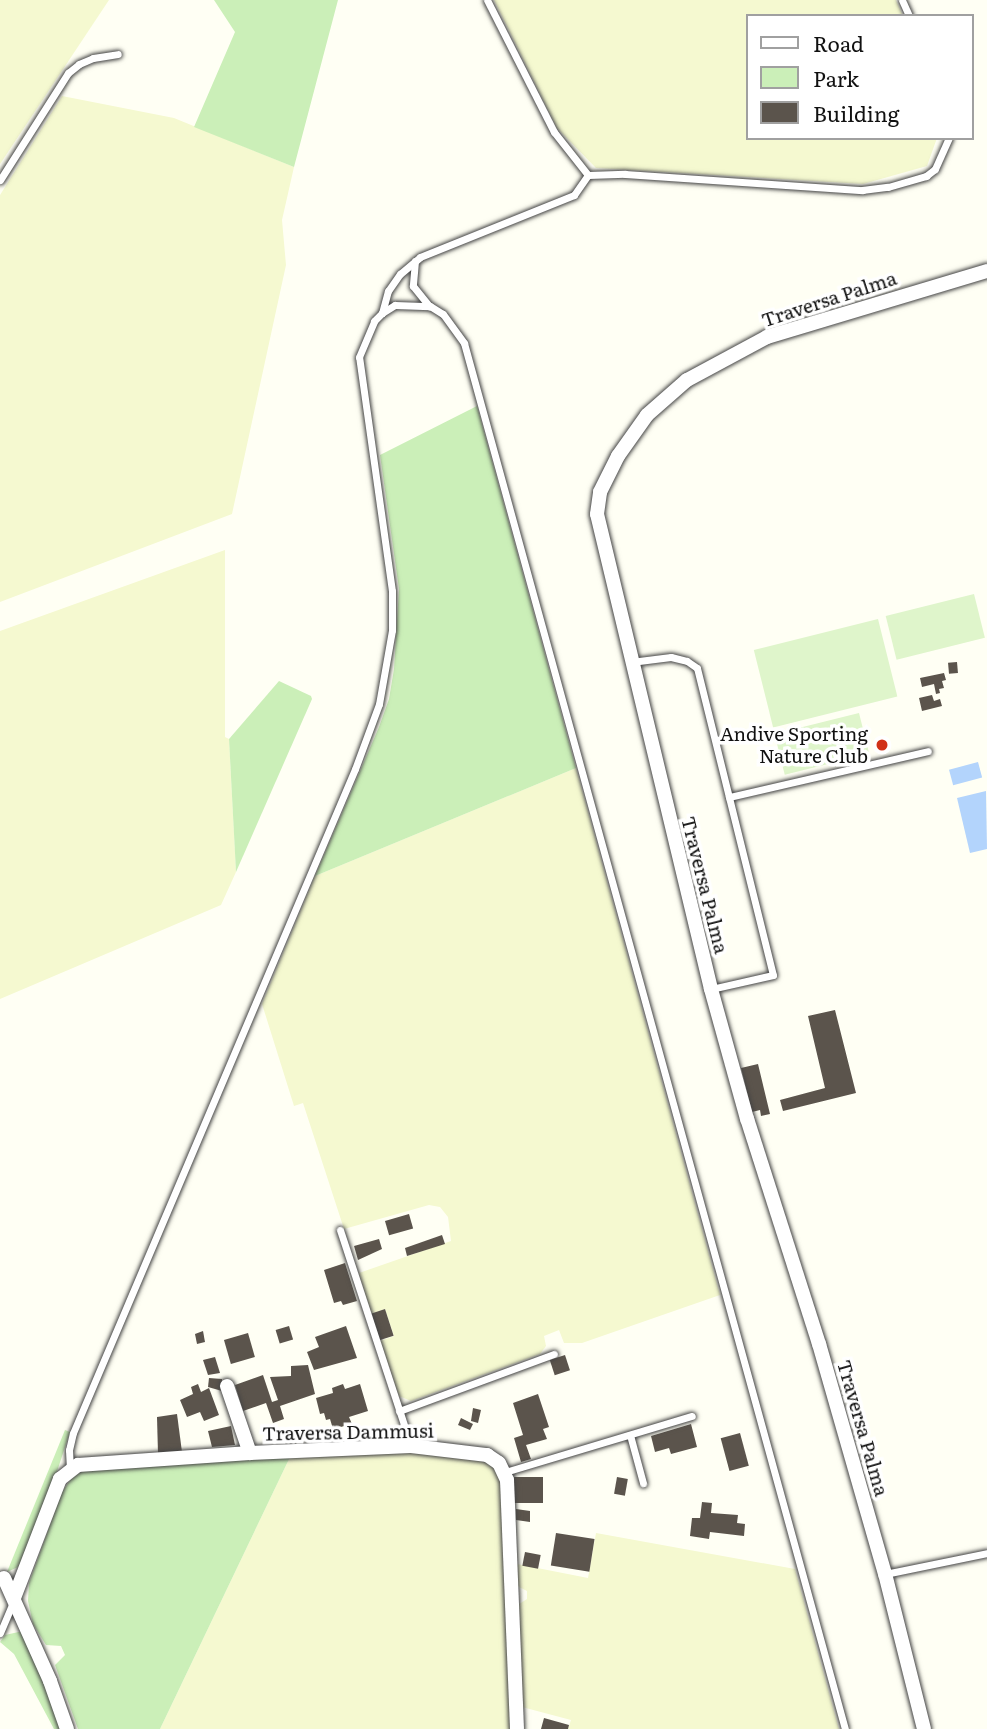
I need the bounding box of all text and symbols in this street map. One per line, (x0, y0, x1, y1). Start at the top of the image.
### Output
legend (746, 14, 973, 140)
text: Road (813, 27, 864, 58)
text: Park (813, 62, 859, 93)
text: Building (813, 97, 899, 128)
street label: Traversa Palma (759, 266, 899, 332)
place label: Andive Sporting Nature Club (720, 723, 868, 767)
marker: Andive Sporting Nature Club (874, 737, 890, 753)
street label: Traversa Palma (677, 814, 733, 956)
street label: Traversa Palma (833, 1357, 893, 1499)
street label: Traversa Dammusi (262, 1419, 434, 1445)

